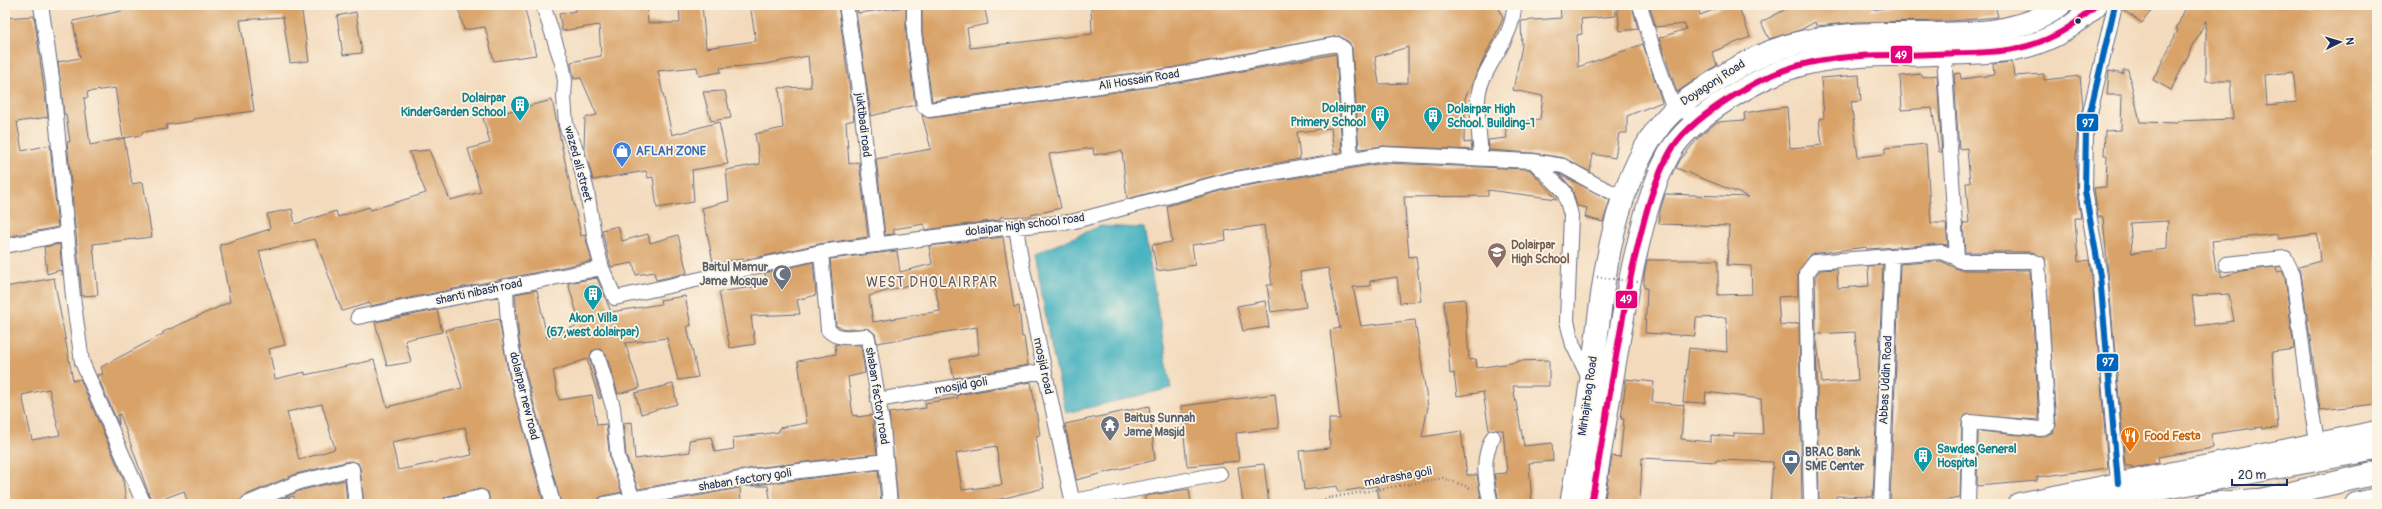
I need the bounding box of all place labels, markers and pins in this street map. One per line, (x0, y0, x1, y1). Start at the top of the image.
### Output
unlabelled marker (2073, 16, 2083, 26)
place label: Dolairpar KinderGarden School (401, 91, 507, 120)
building icon: Dolairpar KinderGarden School (509, 94, 531, 122)
place label: Dolairpar Primery School (1290, 101, 1367, 130)
place label: Dolairpar High School. Building-1 (1447, 102, 1535, 131)
building icon: Dolairpar Primery School (1369, 104, 1391, 132)
building icon: Dolairpar High School. Building-1 (1422, 105, 1444, 133)
shop icon: AFLAH ZONE (611, 140, 633, 168)
place label: AFLAH ZONE (636, 144, 707, 159)
place label: Dolairpar High School (1511, 238, 1570, 267)
school or university icon: Dolairpar High School (1486, 241, 1508, 269)
place label: Baitul Mamur Jame Mosque (699, 260, 769, 289)
mosque icon: Baitul Mamur Jame Mosque (771, 263, 793, 291)
building icon: Akon Villa (67,west dolairpar) (582, 283, 604, 311)
place label: Akon Villa (67,west dolairpar) (546, 311, 640, 340)
place label: Baitus Sunnah Jame Masjid (1124, 411, 1196, 440)
temple icon: Baitus Sunnah Jame Masjid (1099, 414, 1121, 442)
restaurant icon: Food Festa (2119, 425, 2141, 453)
place label: Food Festa (2144, 429, 2201, 444)
place label: Sawdes General Hospital (1937, 442, 2017, 471)
place label: BRAC Bank SME Center (1805, 445, 1865, 474)
building icon: Sawdes General Hospital (1912, 445, 1934, 473)
bank icon: BRAC Bank SME Center (1780, 448, 1802, 476)

